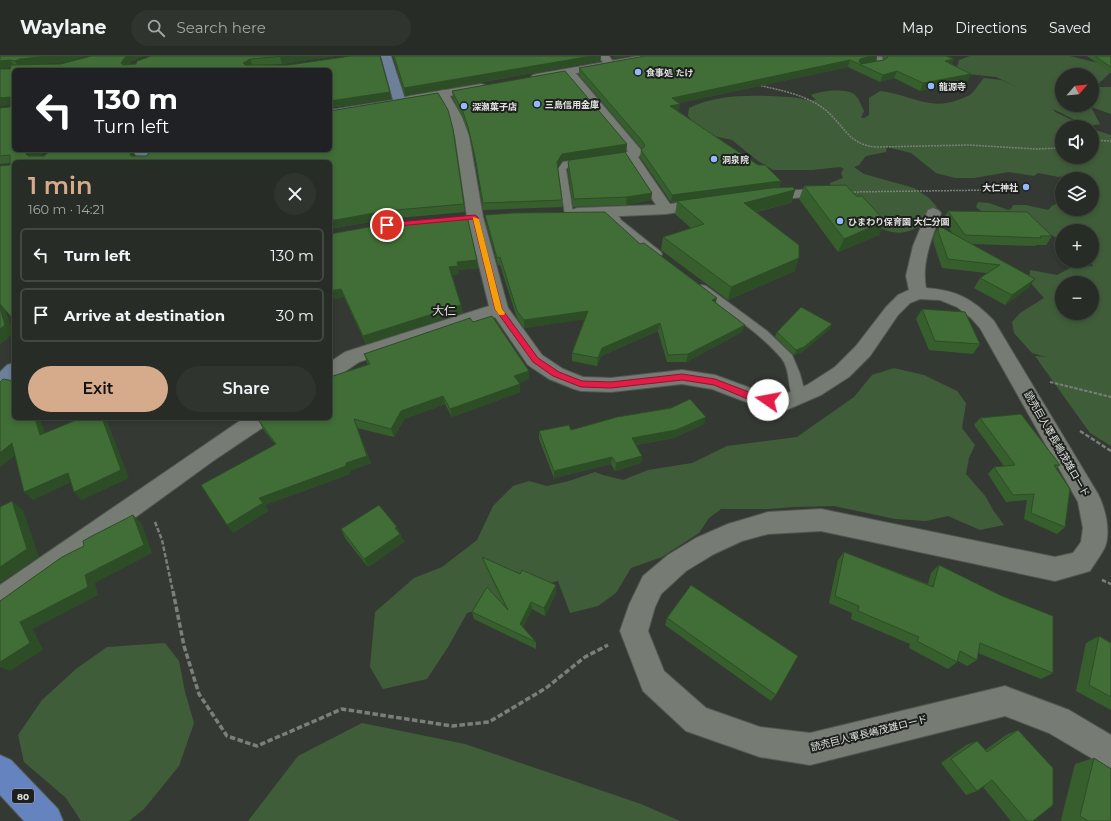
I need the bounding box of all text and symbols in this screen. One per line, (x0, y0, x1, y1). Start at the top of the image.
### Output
search box (131, 10, 411, 46)
text: Waylane (20, 16, 107, 39)
icon: search (145, 17, 167, 39)
text: Search here (177, 18, 266, 37)
text: Map (902, 19, 933, 37)
text: Directions (955, 19, 1027, 37)
text: Saved (1049, 19, 1091, 37)
marker: 食事処 たけ (633, 67, 643, 77)
place label: 食事処 たけ (646, 67, 694, 78)
north arrow (1055, 68, 1099, 112)
map controls (1055, 68, 1099, 320)
marker: 龍源寺 (926, 81, 936, 91)
place label: 龍源寺 (939, 81, 966, 92)
text: 130 m (94, 82, 178, 116)
icon: left (28, 84, 80, 136)
marker: 三島信用金庫 (532, 99, 542, 109)
place label: 三島信用金庫 (545, 99, 599, 110)
marker: 深瀬菓子店 (459, 101, 469, 111)
place label: 深瀬菓子店 (472, 101, 517, 112)
text: Turn left (94, 116, 169, 138)
button: sound (1055, 120, 1099, 164)
marker: 洞泉院 (709, 154, 719, 164)
place label: 洞泉院 (722, 154, 749, 165)
text: 1 min (28, 171, 92, 200)
button: layers (1055, 172, 1099, 216)
button: close (274, 173, 316, 215)
place label: 大仁神社 (982, 182, 1018, 193)
marker: 大仁神社 (1021, 182, 1031, 192)
text: 160 m · 14:21 (28, 201, 105, 217)
pin (370, 208, 404, 242)
icon: arrive (376, 214, 398, 236)
marker: ひまわり保育園 大仁分園 (835, 216, 845, 226)
place label: ひまわり保育園 大仁分園 (848, 216, 950, 227)
button: + (1055, 224, 1099, 268)
icon: left (30, 244, 52, 266)
text: Turn left (64, 246, 131, 265)
text: 130 m (270, 246, 314, 265)
button: − (1055, 276, 1099, 320)
district label: 大仁 (432, 303, 456, 318)
icon: arrive (30, 304, 52, 326)
text: Arrive at destination (64, 306, 225, 325)
text: 30 m (276, 306, 314, 325)
button: Exit (28, 366, 168, 412)
button: Share (176, 366, 316, 412)
position arrow (747, 379, 789, 421)
street label: 読売巨人軍長嶋茂雄ロード (1021, 389, 1093, 499)
street label: 読売巨人軍長嶋茂雄ロード (809, 712, 929, 754)
road number: 80 (12, 789, 34, 803)

